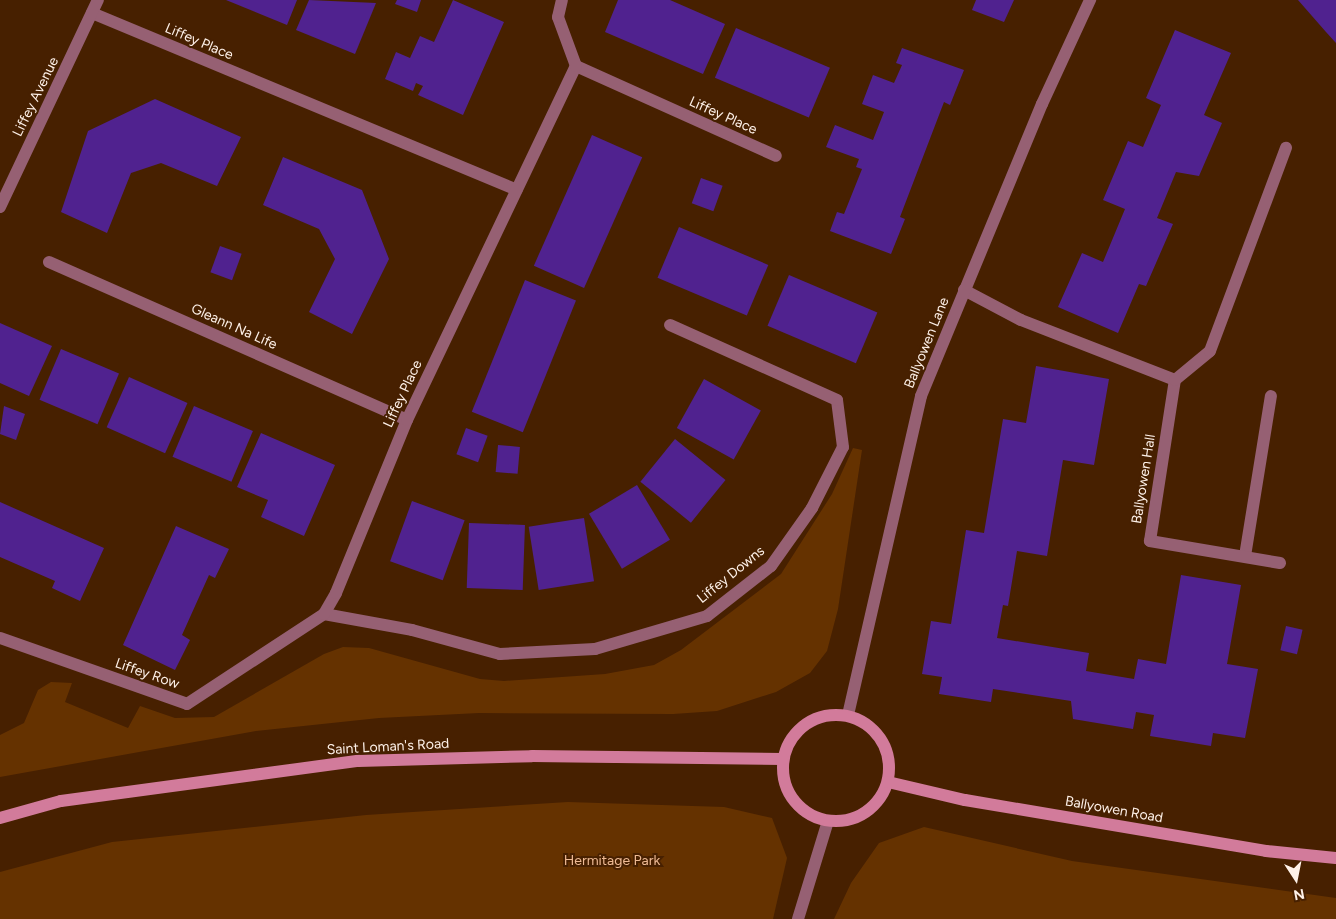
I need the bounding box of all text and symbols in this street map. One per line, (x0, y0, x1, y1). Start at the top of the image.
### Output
street label: Liffey Place (162, 20, 236, 64)
street label: Liffey Avenue (10, 54, 62, 140)
street label: Liffey Place (686, 94, 760, 138)
street label: Ballyowen Lane (901, 295, 953, 391)
street label: Gleann Na Life (188, 301, 280, 353)
street label: Liffey Place (380, 358, 426, 430)
street label: Ballyowen Hall (1129, 433, 1159, 525)
street label: Liffey Downs (694, 543, 768, 607)
street label: Liffey Row (113, 655, 181, 693)
street label: Saint Loman's Road (326, 735, 450, 759)
street label: Ballyowen Road (1064, 793, 1164, 827)
park label: Hermitage Park (564, 853, 660, 869)
north arrow (1271, 854, 1321, 904)
text: N (1292, 885, 1306, 904)

